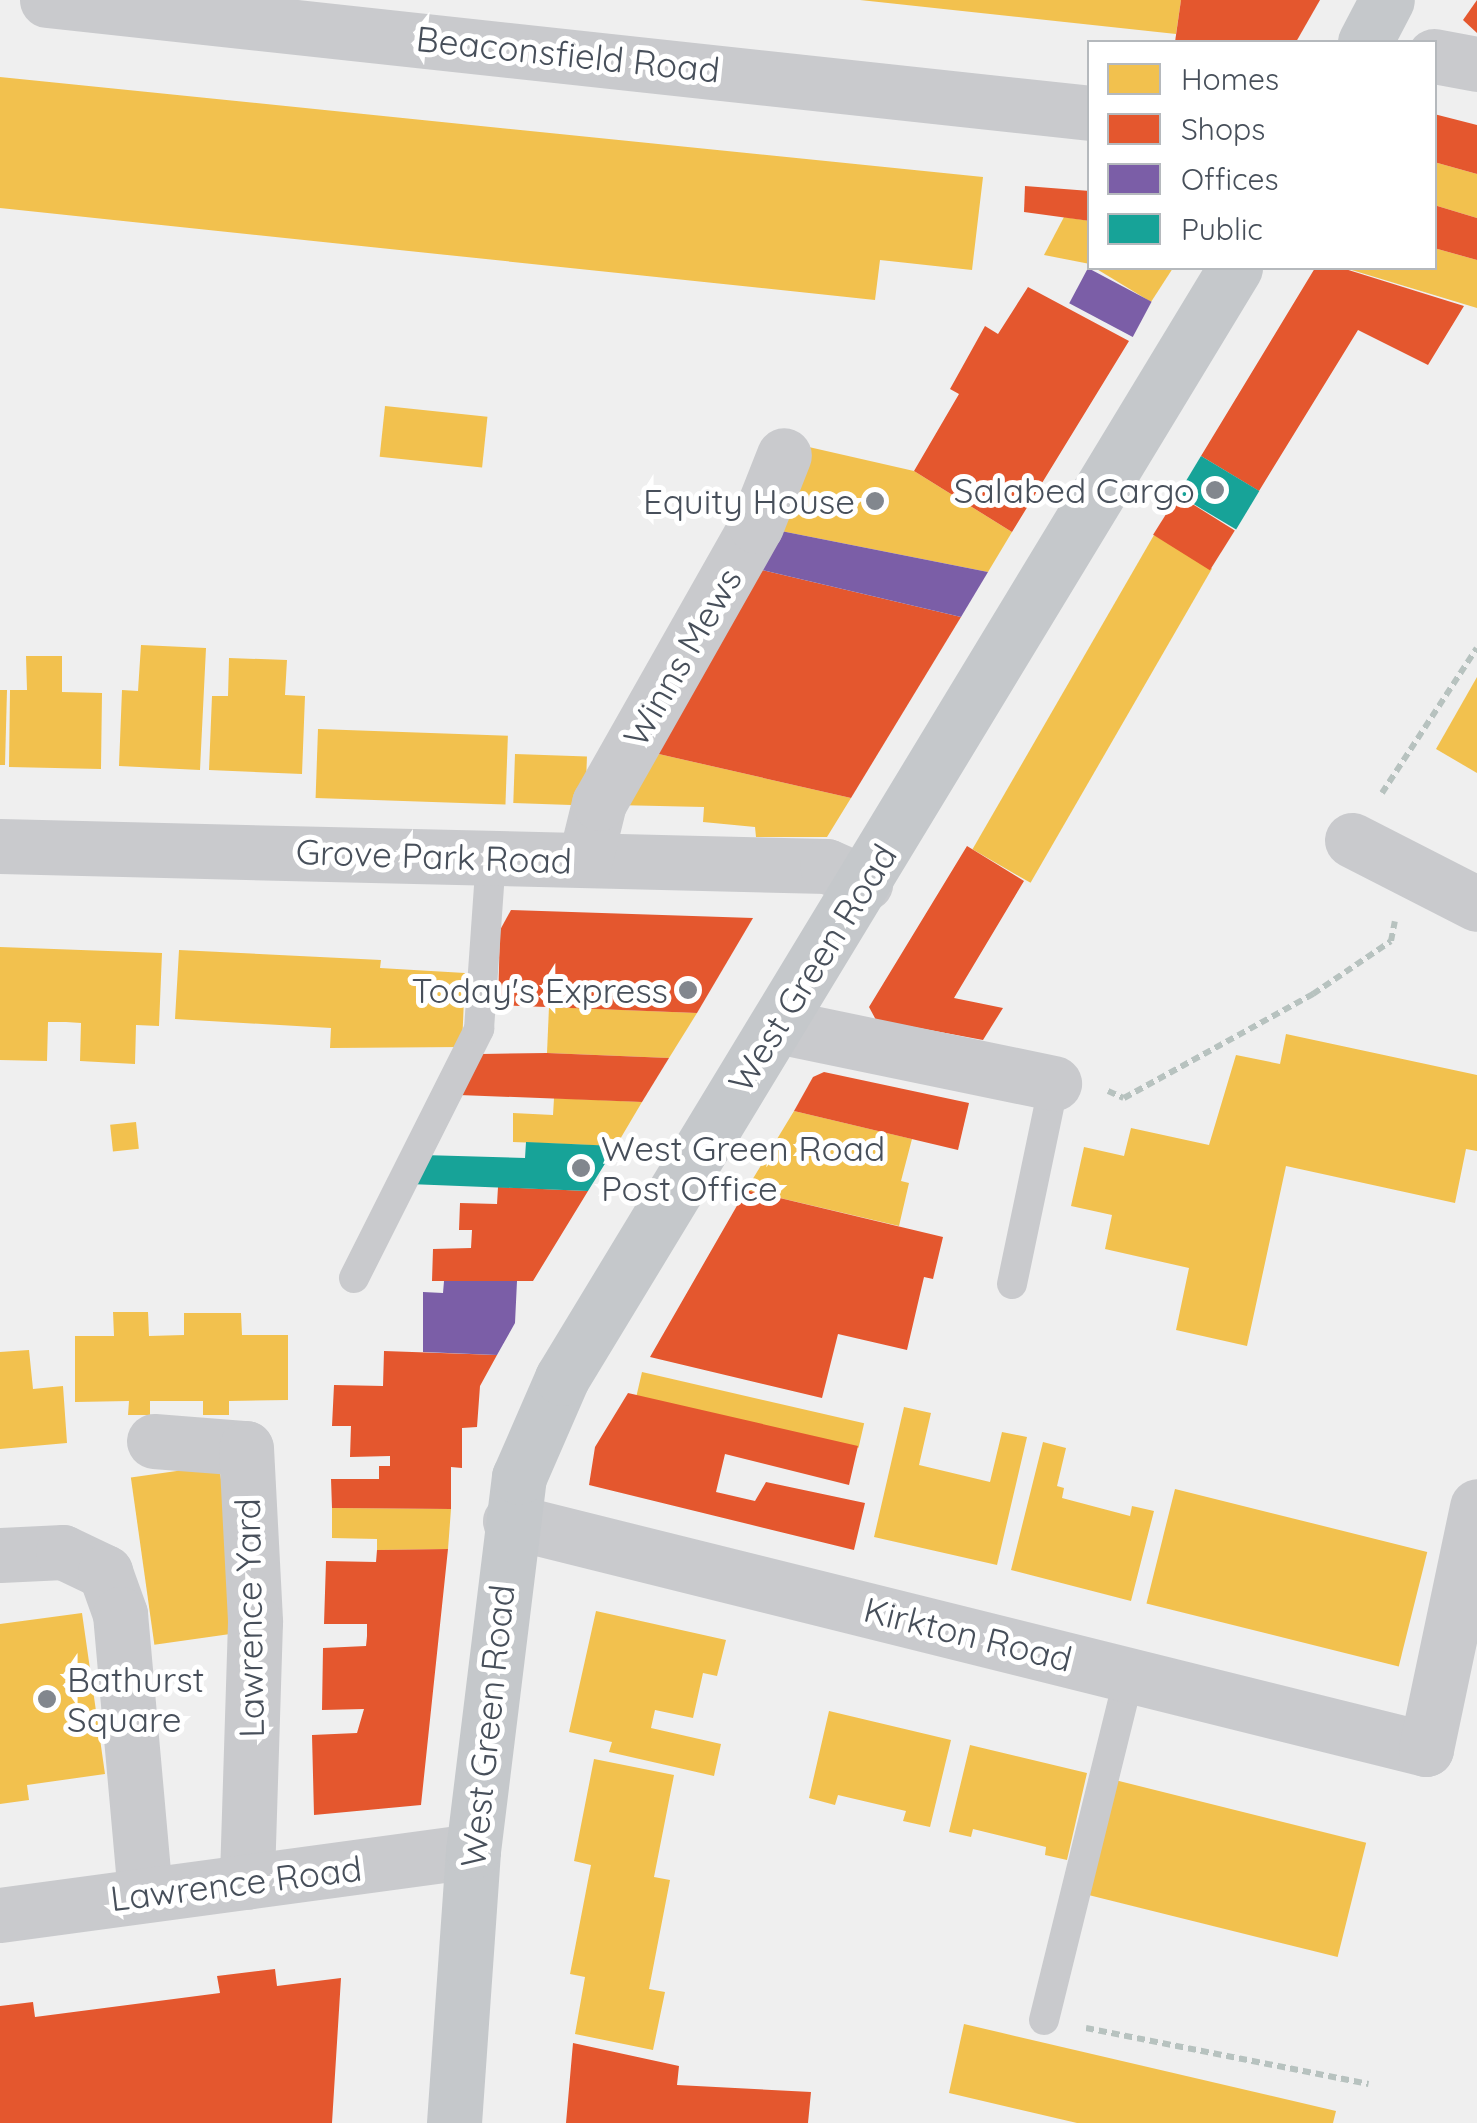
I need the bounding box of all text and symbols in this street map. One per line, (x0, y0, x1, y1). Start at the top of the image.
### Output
street label: Beaconsfield Road (414, 17, 722, 91)
legend (1087, 40, 1437, 270)
text: Homes (1181, 60, 1279, 98)
text: Shops (1181, 110, 1265, 148)
text: Offices (1181, 160, 1279, 198)
text: Public (1181, 210, 1263, 248)
place label: Salabed Cargo (954, 469, 1195, 511)
marker: Salabed Cargo (1204, 479, 1226, 501)
place label: Equity House (643, 480, 855, 522)
marker: Equity House (864, 490, 886, 512)
street label: Winns Mews (614, 560, 750, 754)
street label: Grove Park Road (295, 830, 573, 882)
street label: West Green Road (719, 836, 905, 1100)
place label: Today's Express (412, 969, 668, 1011)
marker: Today's Express (677, 979, 699, 1001)
place label: West Green Road Post Office (601, 1127, 885, 1209)
marker: West Green Road Post Office (570, 1157, 592, 1179)
street label: Lawrence Yard (226, 1498, 272, 1738)
street label: West Green Road (451, 1583, 523, 1869)
street label: Kirkton Road (860, 1588, 1076, 1680)
place label: Bathurst Square (67, 1658, 204, 1740)
marker: Bathurst Square (36, 1688, 58, 1710)
street label: Lawrence Road (108, 1847, 364, 1919)

